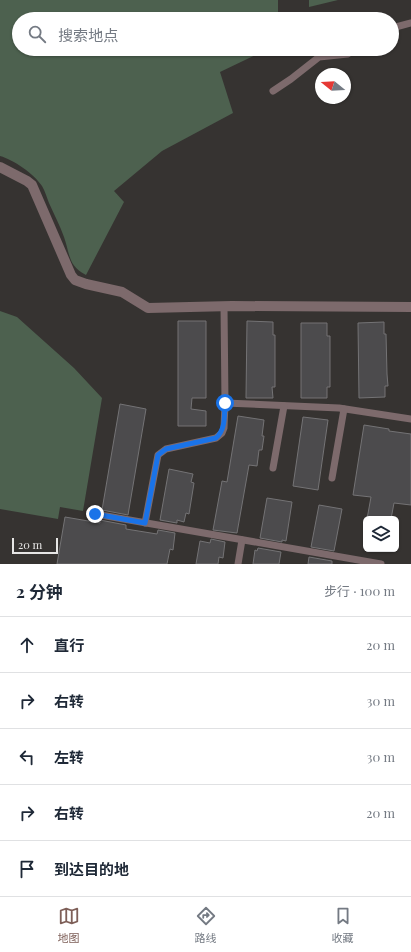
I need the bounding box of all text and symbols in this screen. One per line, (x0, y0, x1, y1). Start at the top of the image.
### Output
search box (12, 12, 399, 56)
icon: search (26, 23, 48, 45)
text: 搜索地点 (58, 25, 118, 45)
north arrow (315, 68, 351, 104)
route start (216, 394, 234, 412)
route end (86, 505, 104, 523)
map controls (363, 516, 399, 552)
button: layers (363, 516, 399, 552)
scale bar (12, 536, 58, 555)
text: 20 m (18, 537, 42, 552)
text: 2 分钟 (16, 580, 63, 602)
text: 步行 · 100 m (324, 582, 395, 599)
icon: ahead (16, 634, 38, 656)
text: 直行 (54, 635, 84, 655)
text: 20 m (366, 636, 395, 653)
icon: right (16, 690, 38, 712)
text: 右转 (54, 691, 84, 711)
text: 30 m (367, 692, 395, 709)
icon: left (16, 746, 38, 768)
text: 左转 (54, 747, 84, 767)
text: 30 m (367, 748, 395, 765)
icon: right (16, 802, 38, 824)
text: 右转 (54, 803, 84, 823)
text: 20 m (366, 804, 395, 821)
icon: arrive (16, 858, 38, 880)
text: 到达目的地 (54, 859, 129, 879)
tab: 地图 (58, 905, 80, 945)
tab: 路线 (195, 905, 217, 945)
tab: 收藏 (332, 905, 354, 945)

